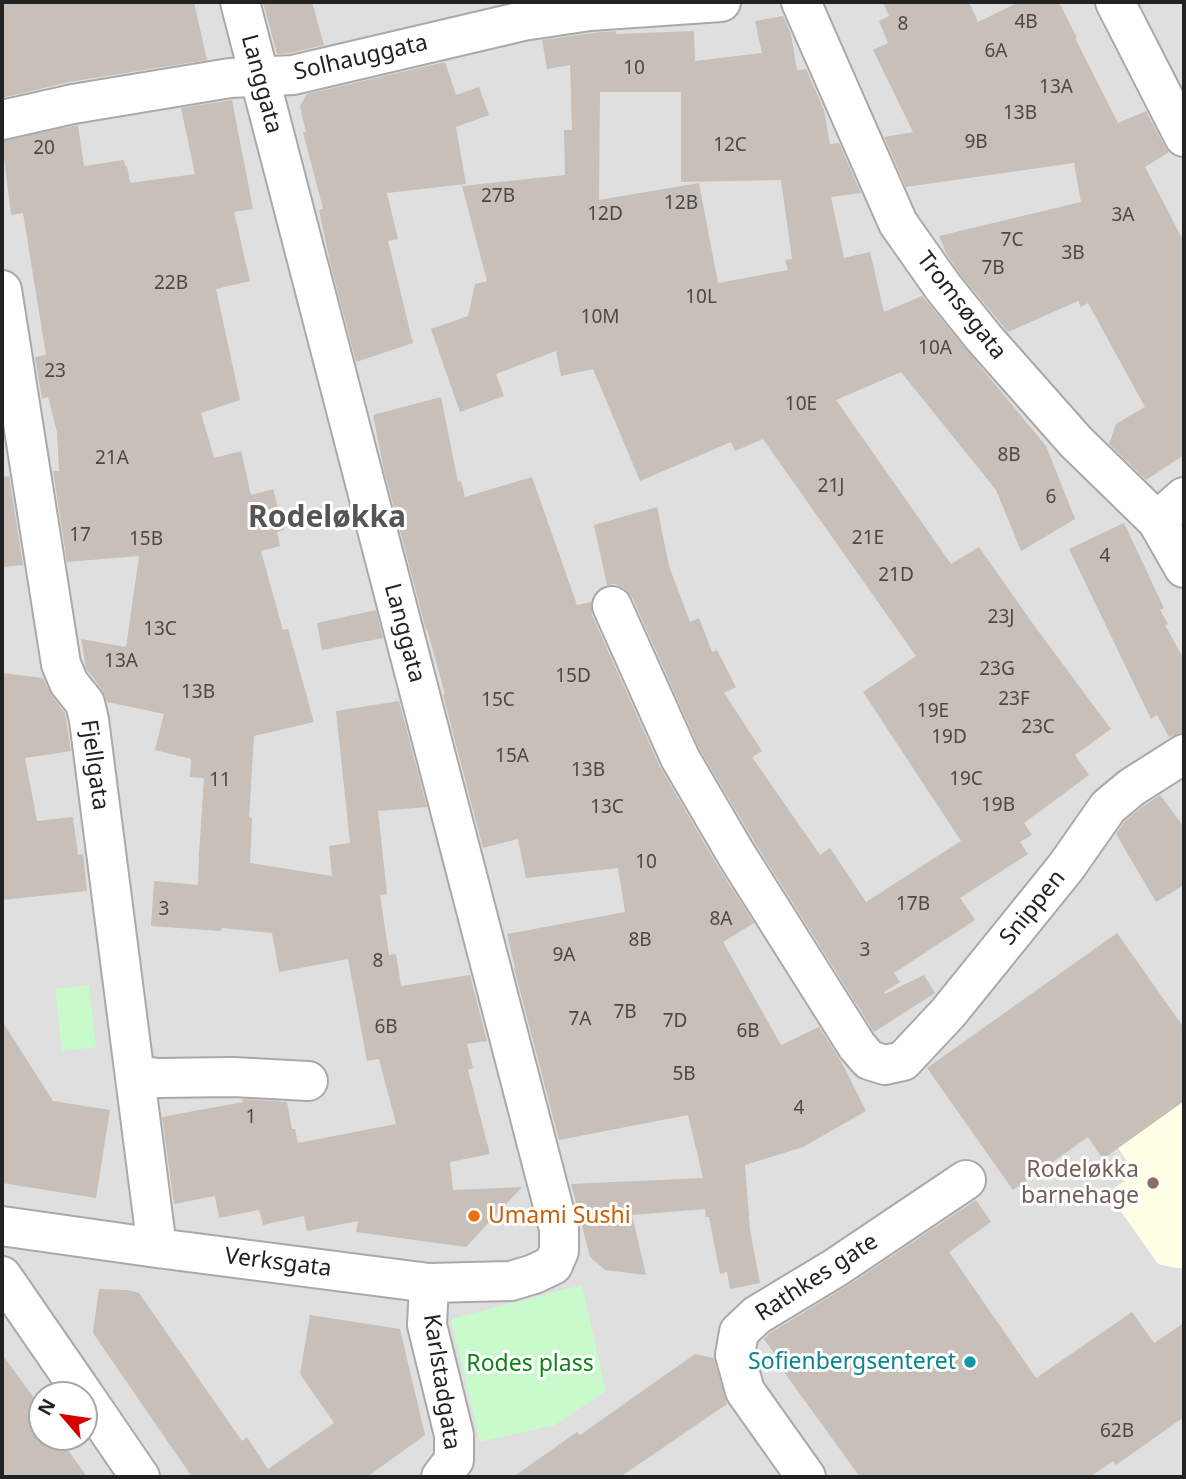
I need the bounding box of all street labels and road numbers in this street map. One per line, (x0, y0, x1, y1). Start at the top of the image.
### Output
street label: Solhauggata (292, 29, 430, 87)
street label: Langgata (235, 31, 287, 137)
street label: Tromsøgata (910, 247, 1012, 365)
street label: Langgata (378, 580, 430, 686)
street label: Fjellgata (74, 718, 114, 812)
street label: Snippen (995, 865, 1071, 951)
street label: Rathkes gate (751, 1228, 883, 1328)
street label: Verksgata (223, 1243, 333, 1283)
street label: Karlstadgata (417, 1312, 465, 1452)

